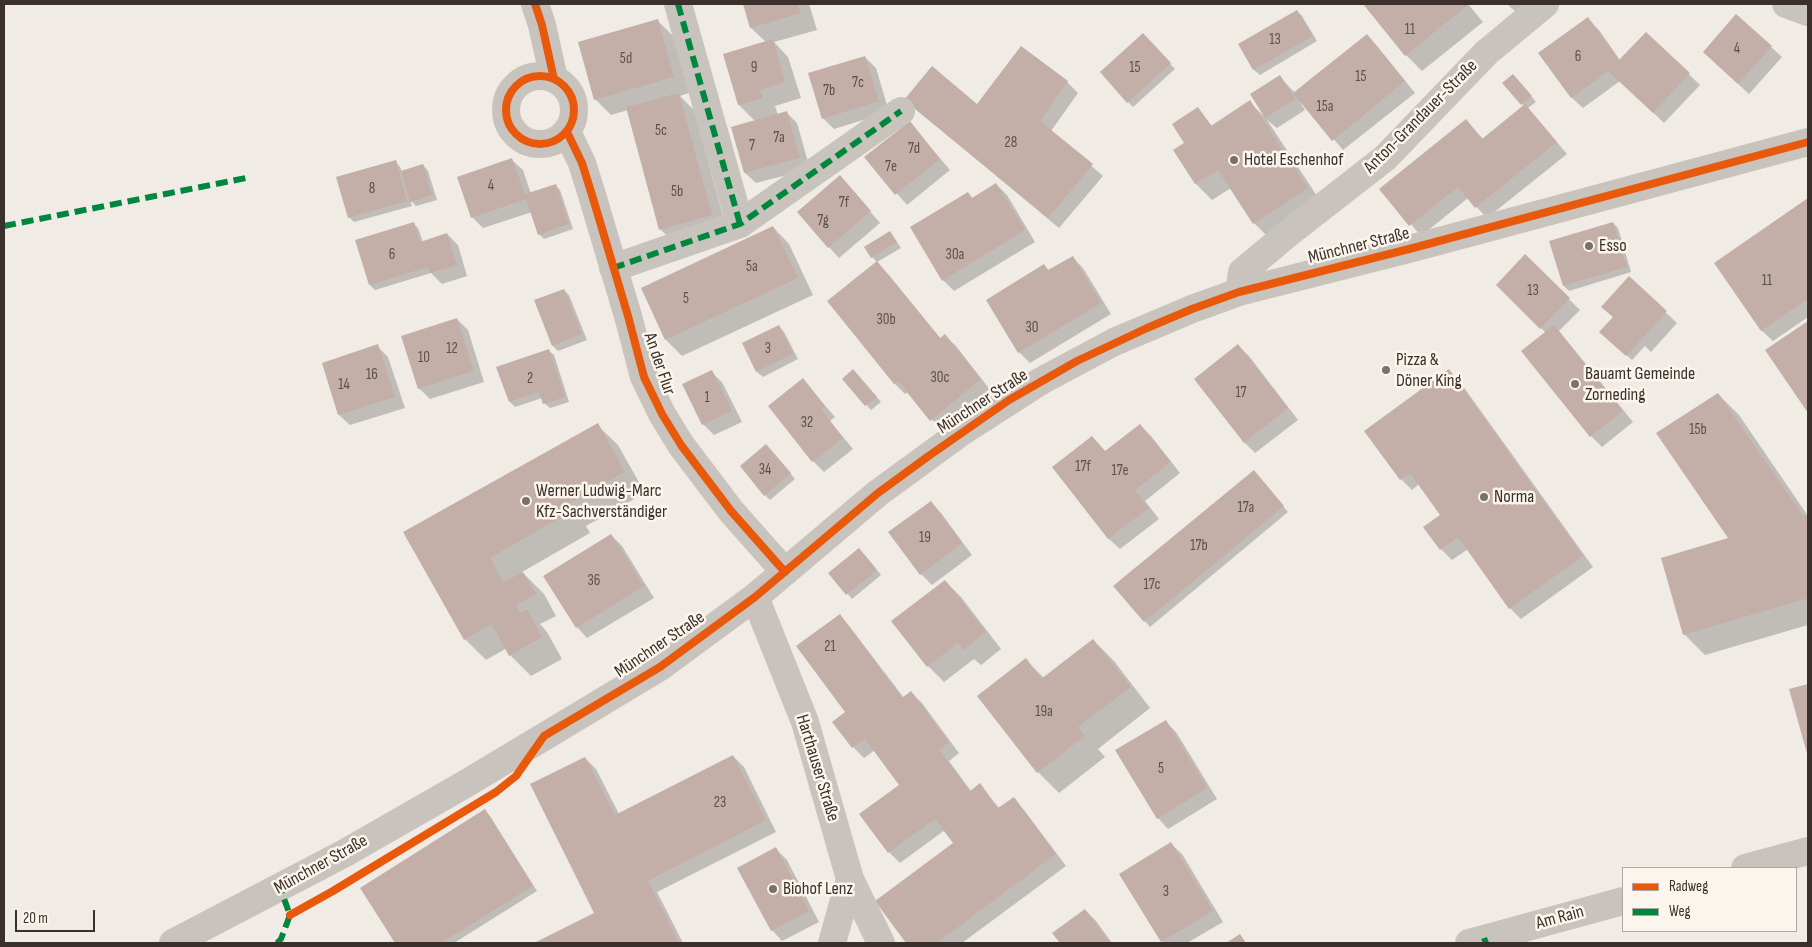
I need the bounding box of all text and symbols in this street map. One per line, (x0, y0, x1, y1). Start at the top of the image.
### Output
house number: 11 (1405, 21, 1415, 39)
house number: 13 (1269, 31, 1281, 49)
house number: 4 (1734, 40, 1740, 58)
house number: 6 (1575, 48, 1581, 66)
house number: 5d (620, 50, 632, 68)
street label: Anton-Grandauer-Straße (1360, 56, 1482, 178)
house number: 9 (751, 59, 757, 77)
house number: 15 (1129, 59, 1141, 77)
house number: 15 (1355, 68, 1367, 86)
house number: 7c (852, 74, 864, 92)
house number: 7b (823, 82, 835, 100)
house number: 15a (1316, 98, 1334, 116)
house number: 5c (655, 122, 667, 140)
house number: 7a (773, 129, 785, 147)
house number: 28 (1005, 134, 1017, 152)
house number: 7 (749, 137, 755, 155)
house number: 7d (908, 140, 920, 158)
place label: Hotel Eschenhof (1244, 149, 1343, 171)
marker: Hotel Eschenhof (1228, 154, 1240, 166)
house number: 7e (885, 158, 897, 176)
house number: 4 (488, 177, 494, 195)
house number: 8 (369, 180, 375, 198)
house number: 5b (671, 183, 683, 201)
house number: 7f (839, 194, 849, 212)
house number: 7g (817, 212, 829, 230)
street label: Münchner Straße (1306, 223, 1412, 269)
place label: Esso (1599, 235, 1627, 257)
marker: Esso (1583, 240, 1595, 252)
house number: 6 (389, 246, 395, 264)
house number: 30a (946, 246, 964, 264)
house number: 5a (746, 258, 758, 276)
house number: 11 (1762, 272, 1772, 290)
house number: 13 (1527, 282, 1539, 300)
house number: 5 (683, 290, 689, 308)
house number: 30b (876, 311, 896, 329)
house number: 30 (1026, 319, 1038, 337)
street label: An der Flur (638, 330, 680, 398)
house number: 12 (446, 340, 458, 358)
house number: 3 (765, 340, 771, 358)
house number: 10 (418, 349, 430, 367)
place label: Pizza & Döner King (1396, 349, 1462, 392)
place label: Bauamt Gemeinde Zorneding (1585, 363, 1695, 406)
marker: Pizza & Döner King (1380, 364, 1392, 376)
street label: Münchner Straße (934, 365, 1032, 439)
house number: 16 (366, 366, 378, 384)
house number: 30c (931, 369, 949, 387)
house number: 2 (527, 370, 533, 388)
house number: 14 (338, 376, 350, 394)
marker: Bauamt Gemeinde Zorneding (1569, 378, 1581, 390)
house number: 17 (1235, 384, 1247, 402)
house number: 1 (704, 389, 710, 407)
house number: 32 (801, 414, 813, 432)
house number: 15b (1689, 421, 1707, 439)
house number: 17f (1075, 458, 1091, 476)
house number: 34 (759, 461, 771, 479)
house number: 17e (1111, 462, 1129, 480)
place label: Werner Ludwig-Marc Kfz-Sachverständiger (536, 480, 667, 522)
place label: Norma (1494, 486, 1534, 508)
marker: Norma (1478, 491, 1490, 503)
marker: Werner Ludwig-Marc Kfz-Sachverständiger (520, 495, 532, 507)
house number: 17a (1238, 499, 1254, 517)
house number: 19 (919, 529, 931, 547)
house number: 17b (1190, 537, 1208, 555)
house number: 36 (588, 572, 600, 590)
house number: 17c (1143, 576, 1161, 594)
street label: Münchner Straße (611, 607, 709, 683)
house number: 21 (824, 638, 836, 656)
house number: 19a (1035, 703, 1053, 721)
street label: Harthauser Straße (790, 712, 844, 824)
house number: 5 (1158, 760, 1164, 778)
house number: 23 (714, 794, 726, 812)
street label: Münchner Straße (270, 830, 372, 900)
legend (1622, 867, 1797, 932)
text: Radweg (1669, 877, 1708, 896)
place label: Biohof Lenz (783, 878, 853, 900)
marker: Biohof Lenz (767, 883, 779, 895)
house number: 3 (1163, 883, 1169, 901)
scale bar (18, 900, 98, 932)
street label: Am Rain (1534, 901, 1586, 935)
text: Weg (1669, 902, 1691, 921)
text: 20 m (23, 909, 48, 928)

